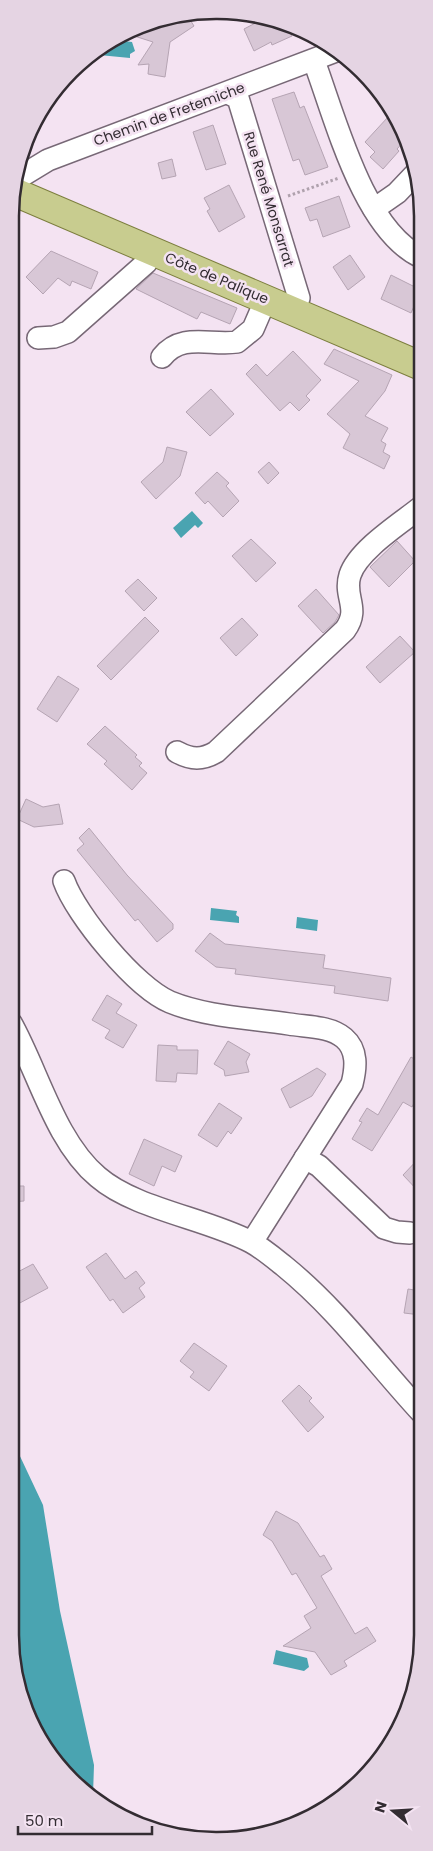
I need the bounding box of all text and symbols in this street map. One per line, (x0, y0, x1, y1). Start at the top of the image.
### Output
street label: Chemin de Fretemiche (91, 77, 248, 151)
street label: Rue René Monsarrat (239, 129, 299, 269)
street label: Côte de Palique (162, 247, 272, 309)
north arrow (368, 1786, 418, 1836)
text: N (369, 1799, 392, 1815)
scale bar (18, 1804, 151, 1836)
text: 50 m (25, 1810, 63, 1831)

